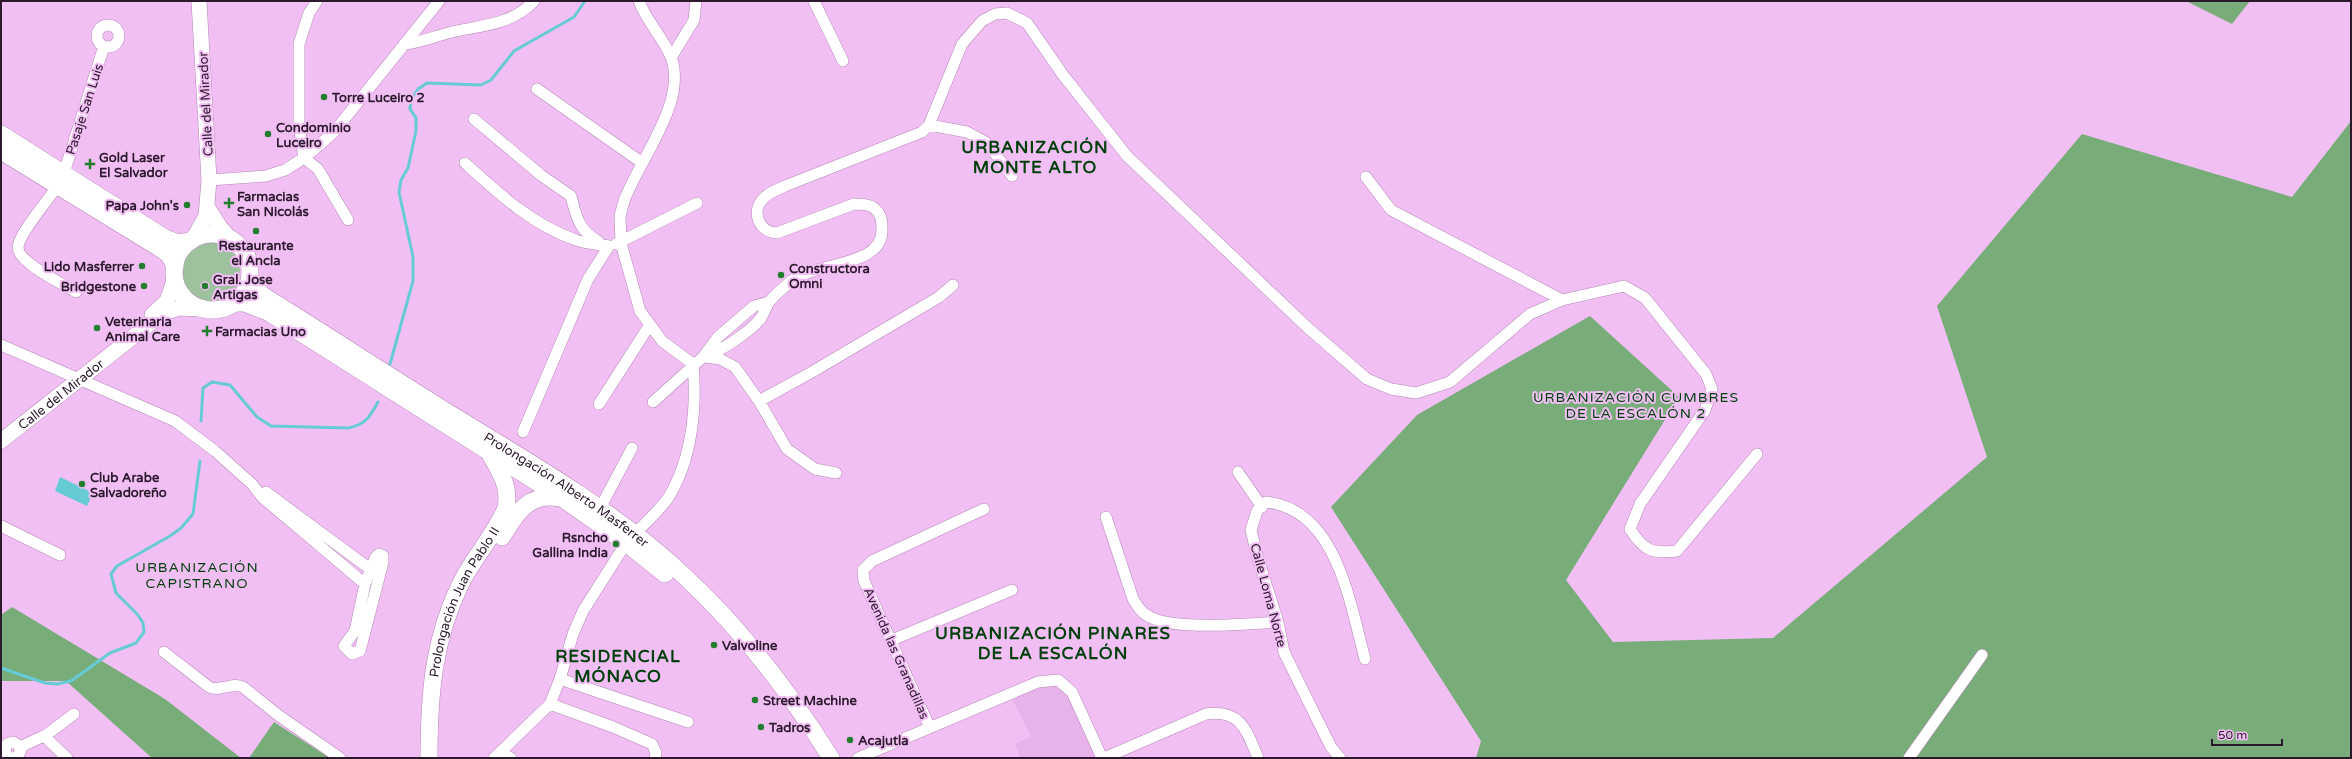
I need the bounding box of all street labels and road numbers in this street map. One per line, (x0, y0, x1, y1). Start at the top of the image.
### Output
street label: Calle del Mirador (195, 51, 217, 157)
street label: Pasaje San Luis (63, 62, 107, 157)
street label: Calle del Mirador (15, 356, 107, 433)
street label: Prolongación Alberto Masferrer (481, 429, 652, 551)
street label: Prolongación Juan Pablo II (426, 524, 503, 678)
street label: Calle Loma Norte (1246, 542, 1290, 649)
street label: Avenida las Granadillas (860, 585, 932, 722)

